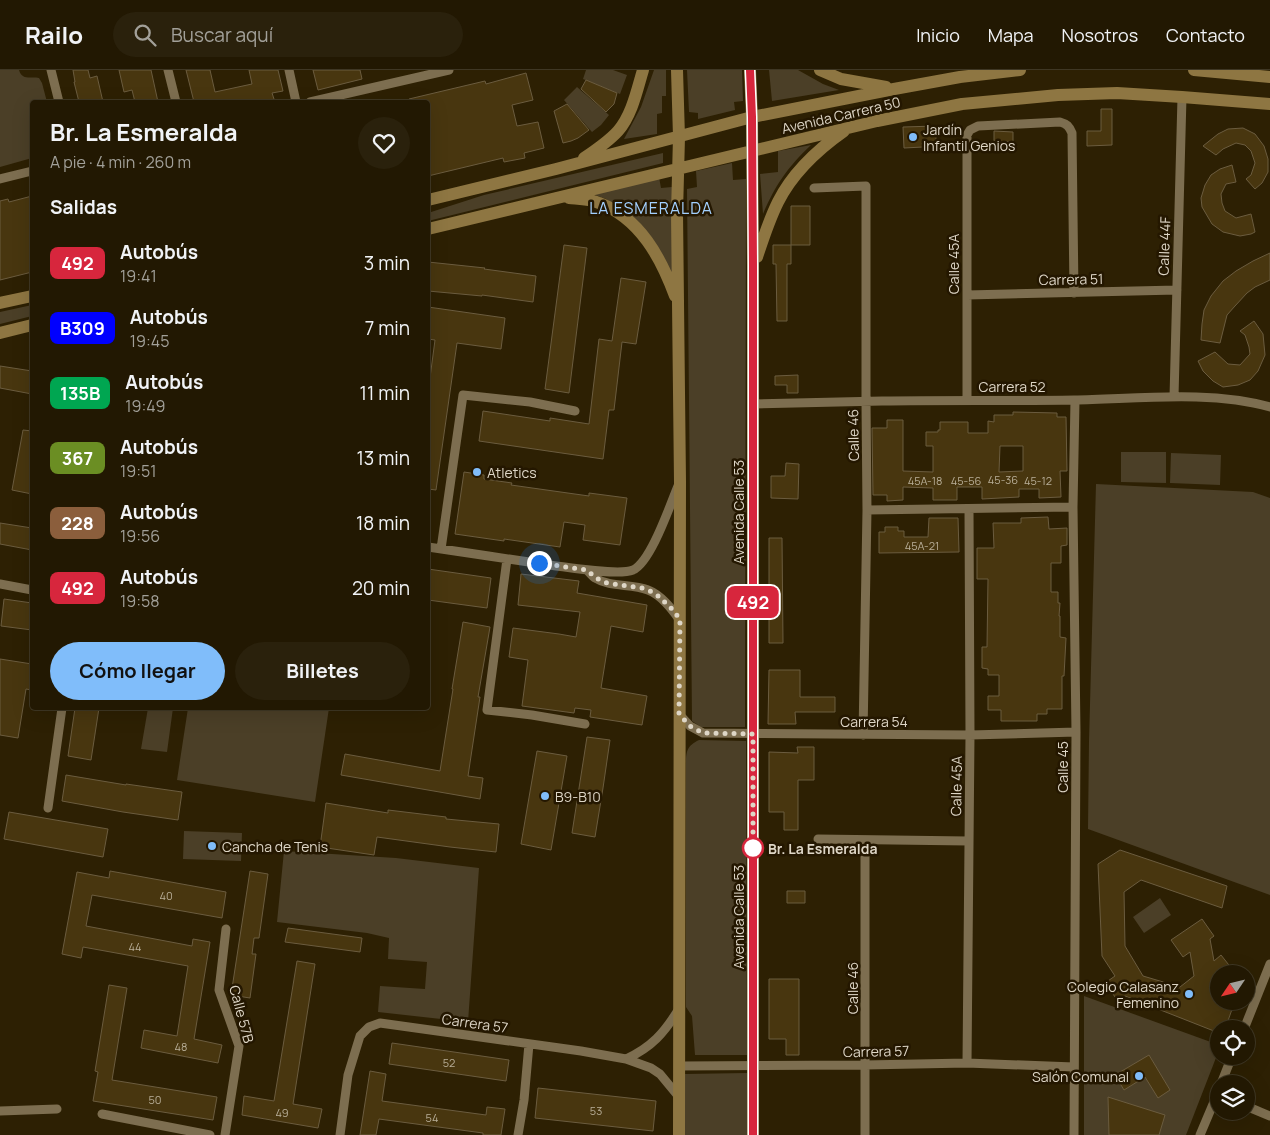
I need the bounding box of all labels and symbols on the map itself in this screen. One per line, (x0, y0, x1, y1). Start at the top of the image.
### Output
street label: Avenida Carrera 50 (780, 92, 902, 138)
place label: Jardín Infantil Genios (923, 120, 1015, 155)
marker: Jardín Infantil Genios (907, 131, 919, 143)
district label: LA ESMERALDA (589, 197, 713, 219)
street label: Calle 44F (1153, 216, 1175, 276)
street label: Calle 45A (944, 234, 963, 294)
street label: Carrera 51 (1038, 269, 1104, 289)
street label: Carrera 52 (979, 377, 1045, 396)
street label: Calle 46 (843, 409, 863, 461)
street label: Avenida Calle 53 (729, 460, 748, 564)
place label: Atletics (487, 463, 537, 482)
marker: Atletics (471, 466, 483, 478)
house number: 45-36 (988, 472, 1018, 487)
house number: 45A-18 (908, 473, 942, 488)
house number: 45-56 (951, 473, 981, 488)
house number: 45-12 (1024, 473, 1052, 488)
house number: 45A-21 (905, 538, 939, 553)
your location (527, 551, 552, 576)
line badge: 492 (724, 586, 782, 618)
street label: Carrera 54 (840, 712, 908, 731)
street label: Calle 45 (1053, 741, 1072, 793)
street label: Calle 45A (946, 755, 966, 816)
place label: B9-B10 (555, 787, 601, 806)
marker: B9-B10 (539, 790, 551, 802)
place label: Cancha de Tenis (222, 837, 328, 856)
marker: Br. La Esmeralda (742, 837, 764, 859)
place label: Br. La Esmeralda (768, 839, 877, 858)
marker: Cancha de Tenis (206, 840, 218, 852)
street label: Avenida Calle 53 (729, 865, 748, 969)
house number: 40 (159, 888, 173, 903)
house number: 44 (128, 939, 142, 954)
street label: Calle 46 (843, 962, 862, 1014)
north arrow (1210, 965, 1255, 1010)
place label: Colegio Calasanz Femenino (1067, 977, 1179, 1012)
street label: Calle 57B (225, 983, 259, 1045)
marker: Colegio Calasanz Femenino (1183, 988, 1195, 1000)
street label: Carrera 57 (441, 1009, 509, 1037)
house number: 48 (175, 1039, 187, 1054)
street label: Carrera 57 (843, 1041, 909, 1061)
house number: 52 (443, 1055, 455, 1070)
place label: Salón Comunal (1032, 1067, 1129, 1086)
marker: Salón Comunal (1133, 1070, 1145, 1082)
house number: 50 (148, 1092, 162, 1107)
house number: 53 (590, 1103, 602, 1118)
house number: 49 (275, 1105, 289, 1120)
house number: 54 (426, 1110, 438, 1125)

